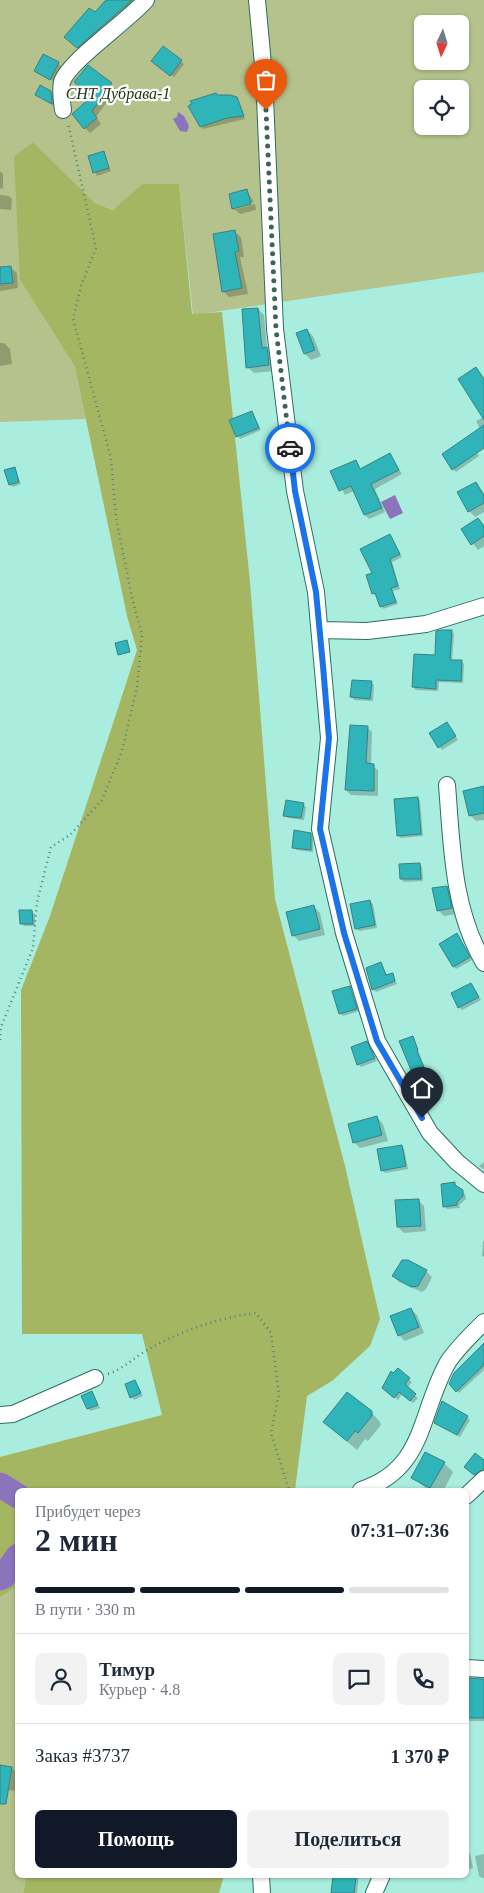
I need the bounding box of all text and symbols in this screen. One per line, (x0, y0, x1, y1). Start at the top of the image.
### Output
north arrow (414, 15, 469, 70)
map controls (414, 15, 469, 135)
pin (245, 59, 287, 110)
icon: bag (252, 66, 280, 94)
button: locate (414, 80, 469, 135)
park label: СНТ Дубрава-1 (66, 85, 170, 103)
courier (265, 423, 315, 473)
icon: car (276, 434, 304, 462)
pin (401, 1067, 443, 1118)
icon: home (408, 1074, 436, 1102)
text: Прибудет через (35, 1503, 141, 1520)
text: 07:31–07:36 (351, 1520, 449, 1541)
text: 2 мин (35, 1522, 118, 1558)
text: В пути · 330 m (35, 1601, 136, 1618)
button: person (35, 1653, 87, 1705)
button: chat (333, 1653, 385, 1705)
button: phone (397, 1653, 449, 1705)
text: Тимур (99, 1659, 155, 1680)
text: Курьер · 4.8 (99, 1681, 180, 1698)
text: Заказ #3737 (35, 1745, 130, 1766)
text: 1 370 ₽ (390, 1746, 449, 1767)
button: Помощь (35, 1810, 237, 1868)
button: Поделиться (247, 1810, 449, 1868)

